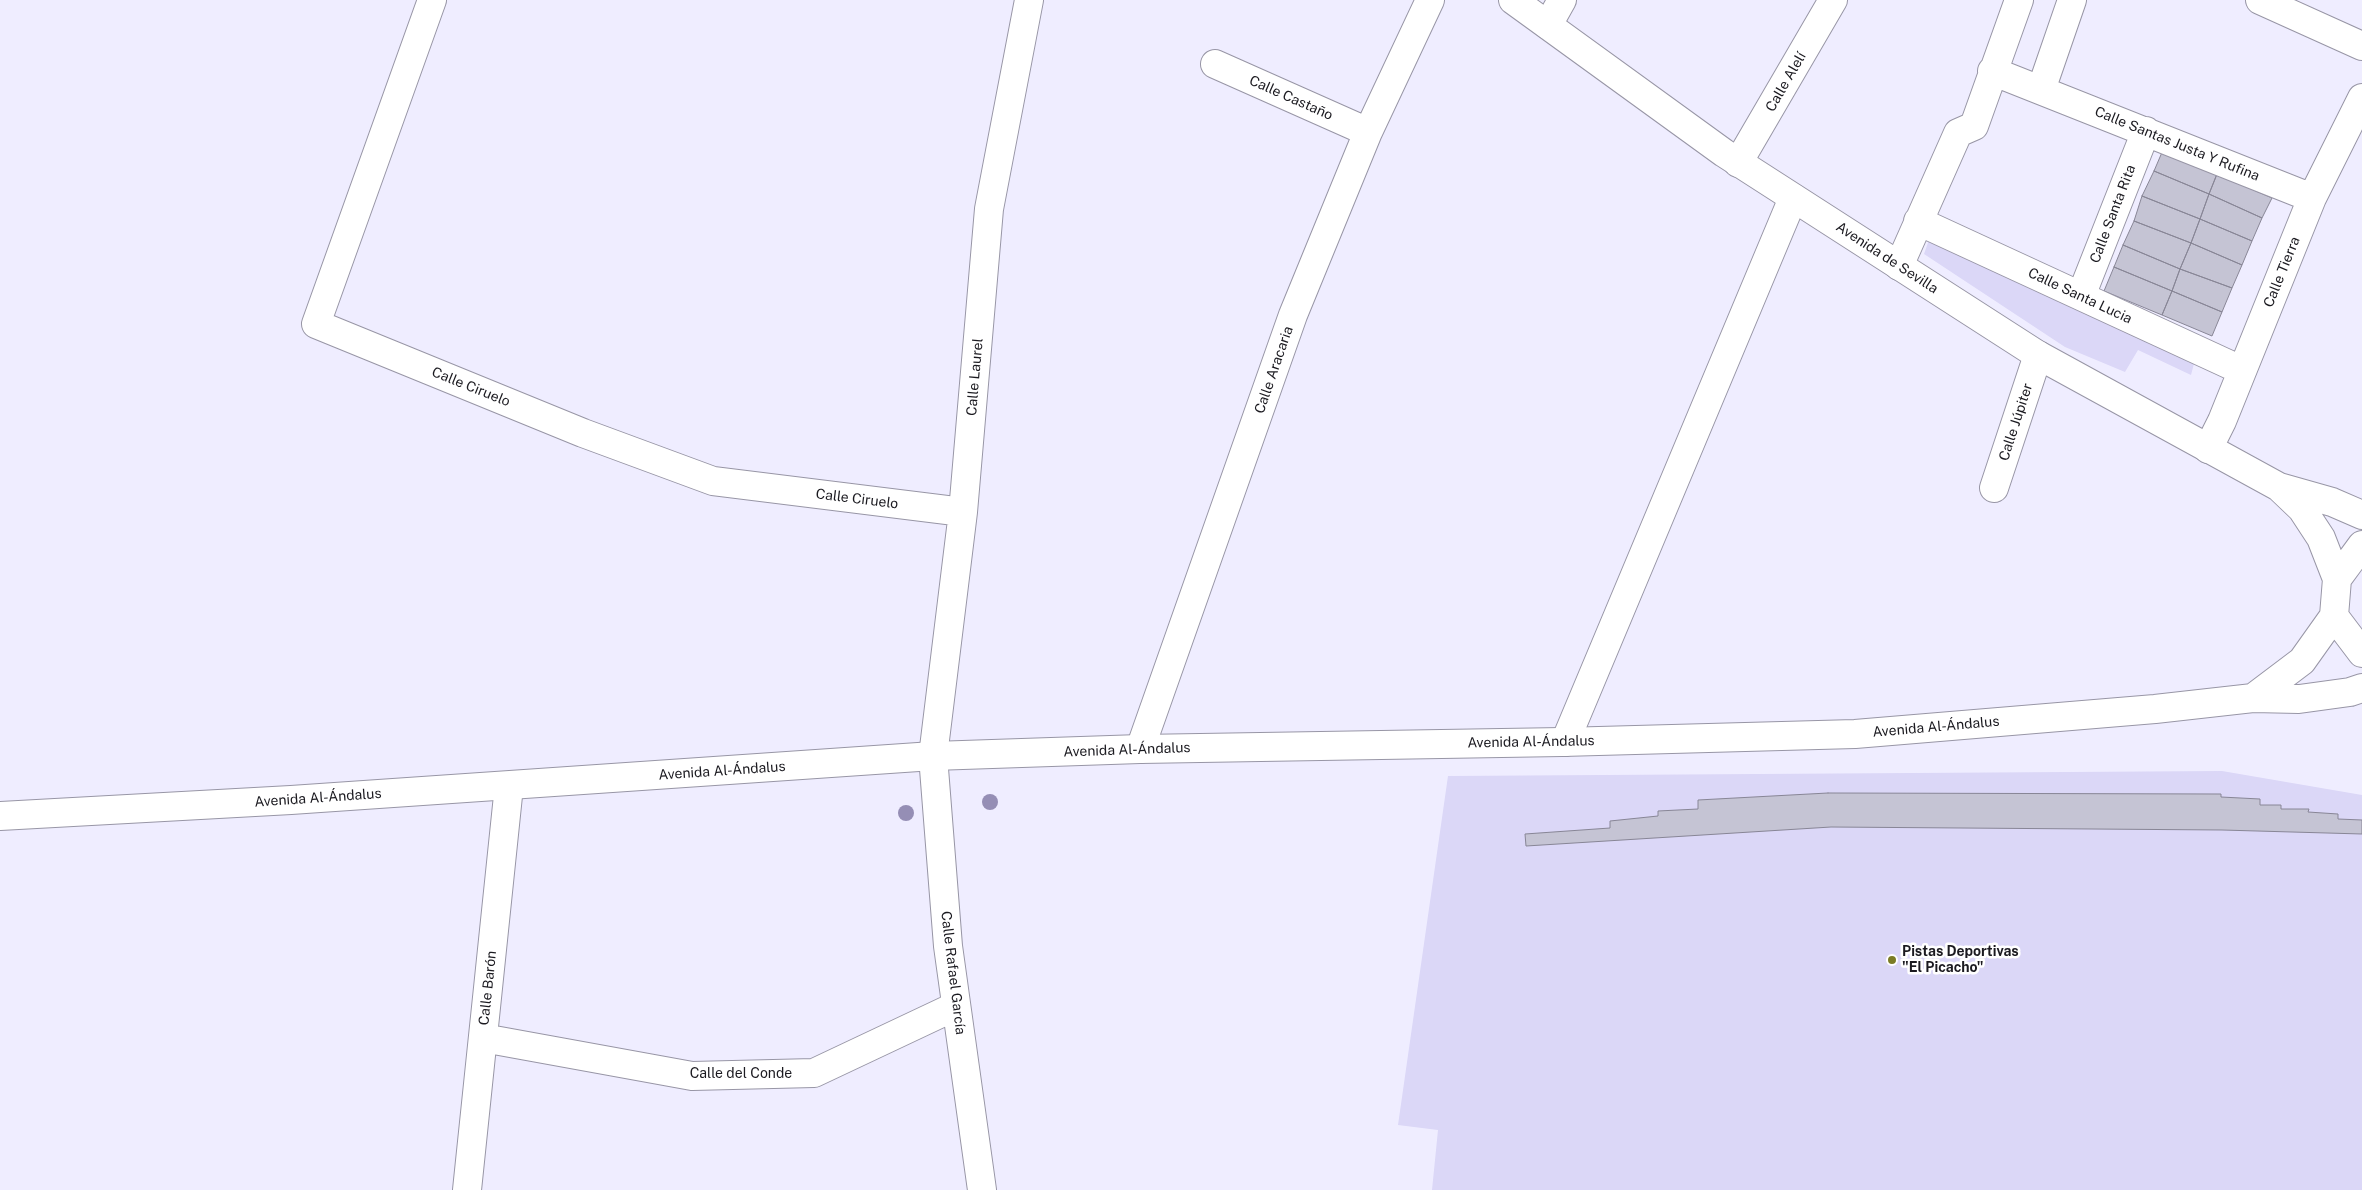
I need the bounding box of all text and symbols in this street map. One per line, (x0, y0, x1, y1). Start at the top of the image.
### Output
street label: Calle Alelí (1762, 49, 1810, 115)
street label: Calle Castaño (1247, 72, 1335, 124)
street label: Calle Santas Justa Y Rufina (2092, 103, 2262, 185)
street label: Calle Santa Rita (2087, 162, 2139, 266)
street label: Avenida de Sevilla (1833, 219, 1941, 297)
street label: Calle Tierra (2260, 234, 2304, 310)
street label: Calle Santa Lucia (2025, 265, 2135, 327)
street label: Calle Aracaria (1251, 324, 1297, 416)
street label: Calle Laurel (963, 337, 987, 417)
street label: Calle Ciruelo (429, 364, 513, 410)
street label: Calle Júpiter (1996, 381, 2036, 463)
street label: Calle Ciruelo (815, 486, 899, 512)
street label: Avenida Al-Ándalus (1872, 713, 2000, 741)
street label: Avenida Al-Ándalus (1467, 732, 1595, 752)
street label: Avenida Al-Ándalus (1063, 739, 1191, 761)
street label: Avenida Al-Ándalus (658, 758, 786, 784)
street label: Avenida Al-Ándalus (254, 785, 382, 811)
street label: Calle Rafael García (937, 910, 969, 1036)
place label: Pistas Deportivas "El Picacho" (1902, 944, 2019, 976)
street label: Calle Barón (476, 950, 500, 1026)
marker: Pistas Deportivas "El Picacho" (1886, 954, 1898, 966)
street label: Calle del Conde (690, 1066, 792, 1082)

